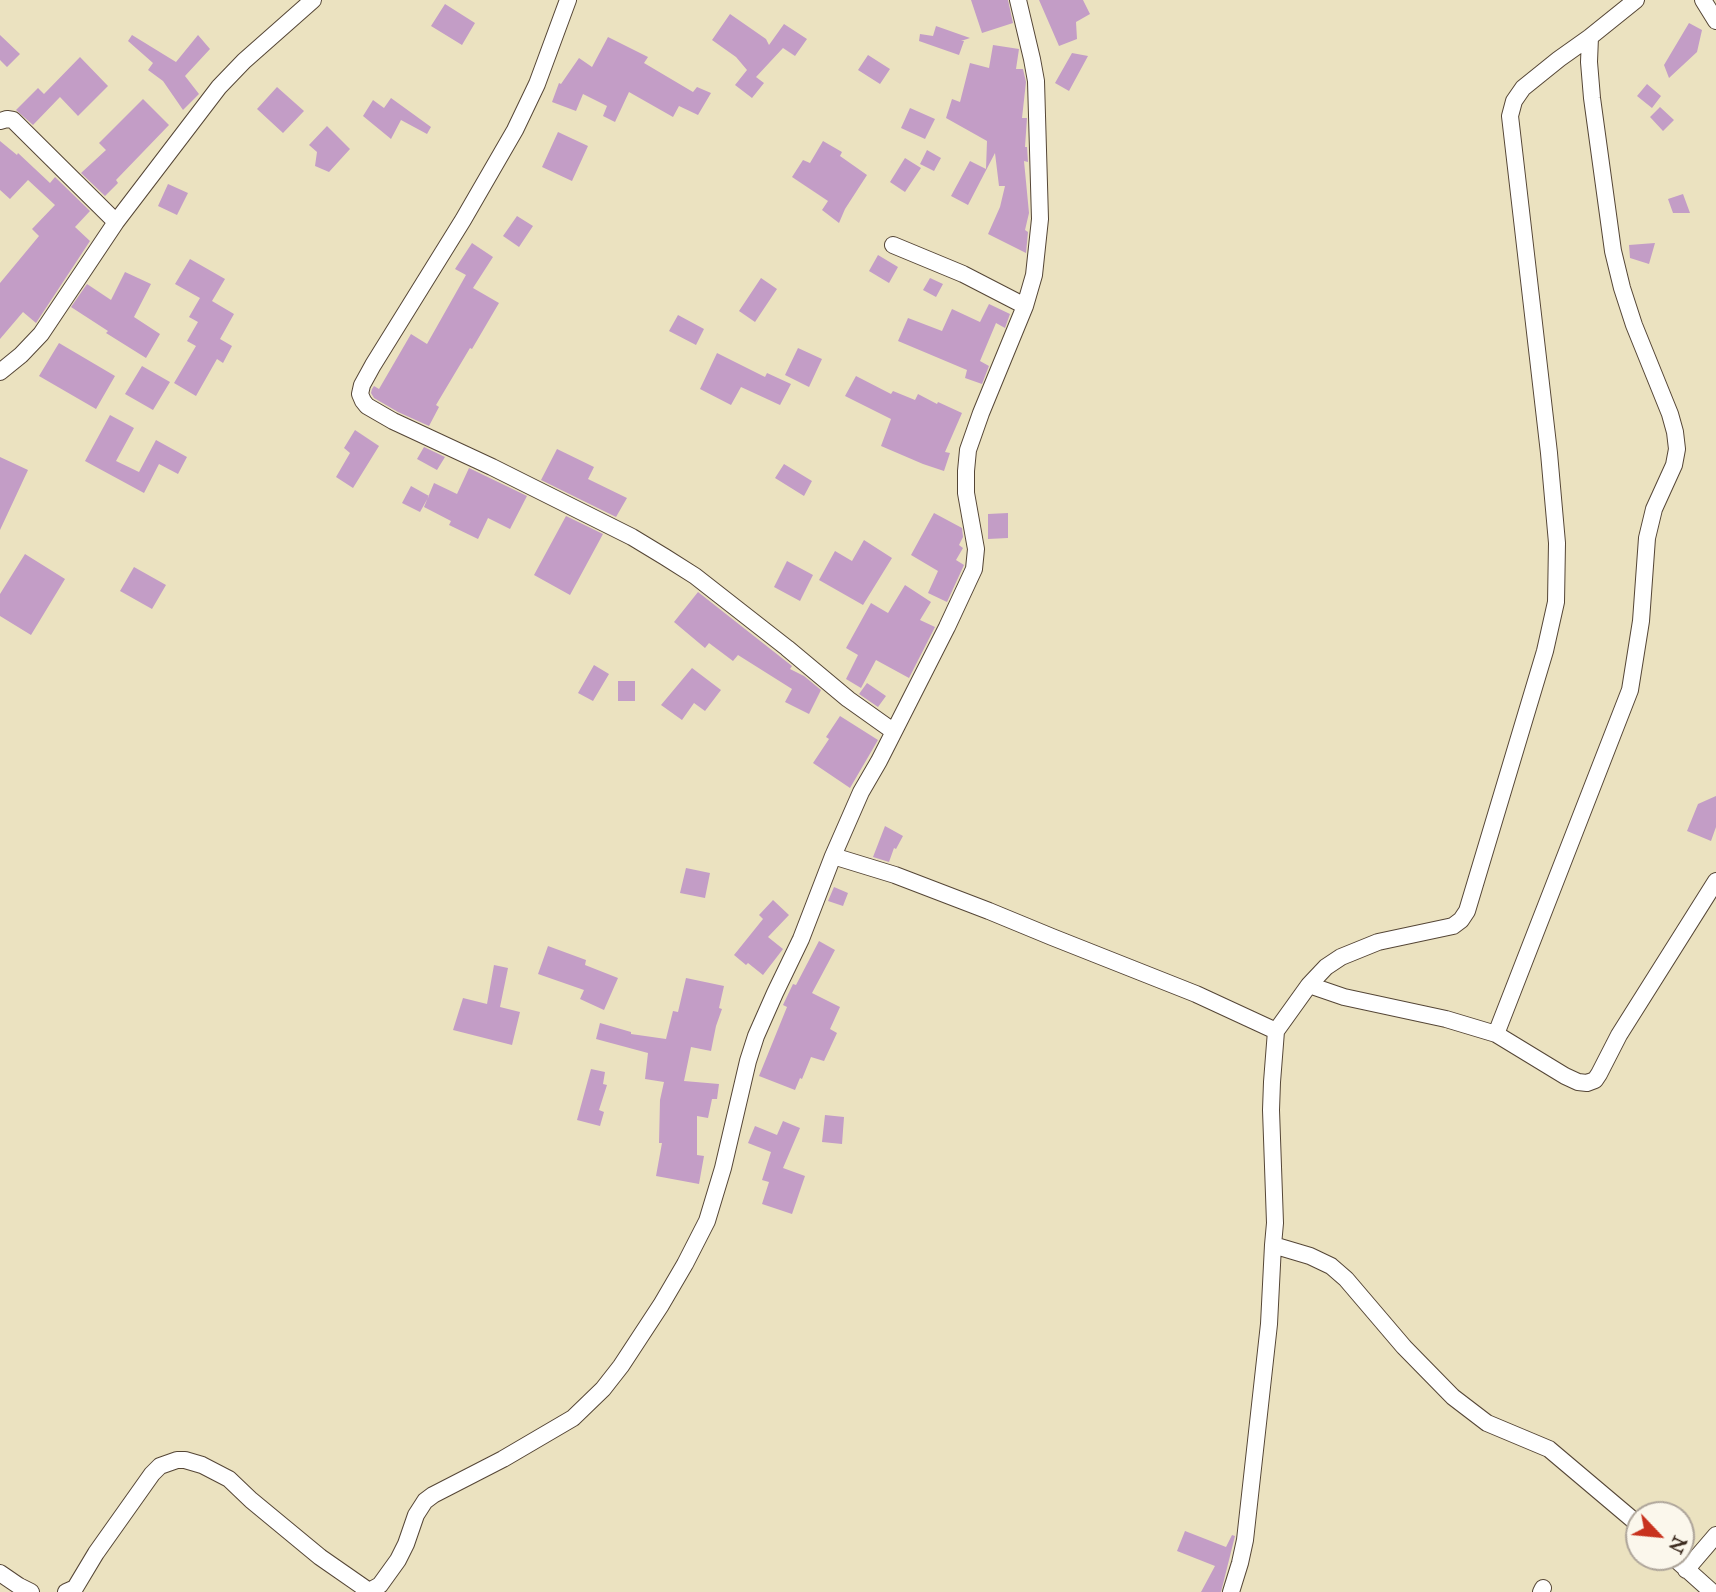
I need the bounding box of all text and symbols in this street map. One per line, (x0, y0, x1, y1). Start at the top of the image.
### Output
north arrow (1625, 1501, 1695, 1571)
text: N (1664, 1532, 1691, 1557)

